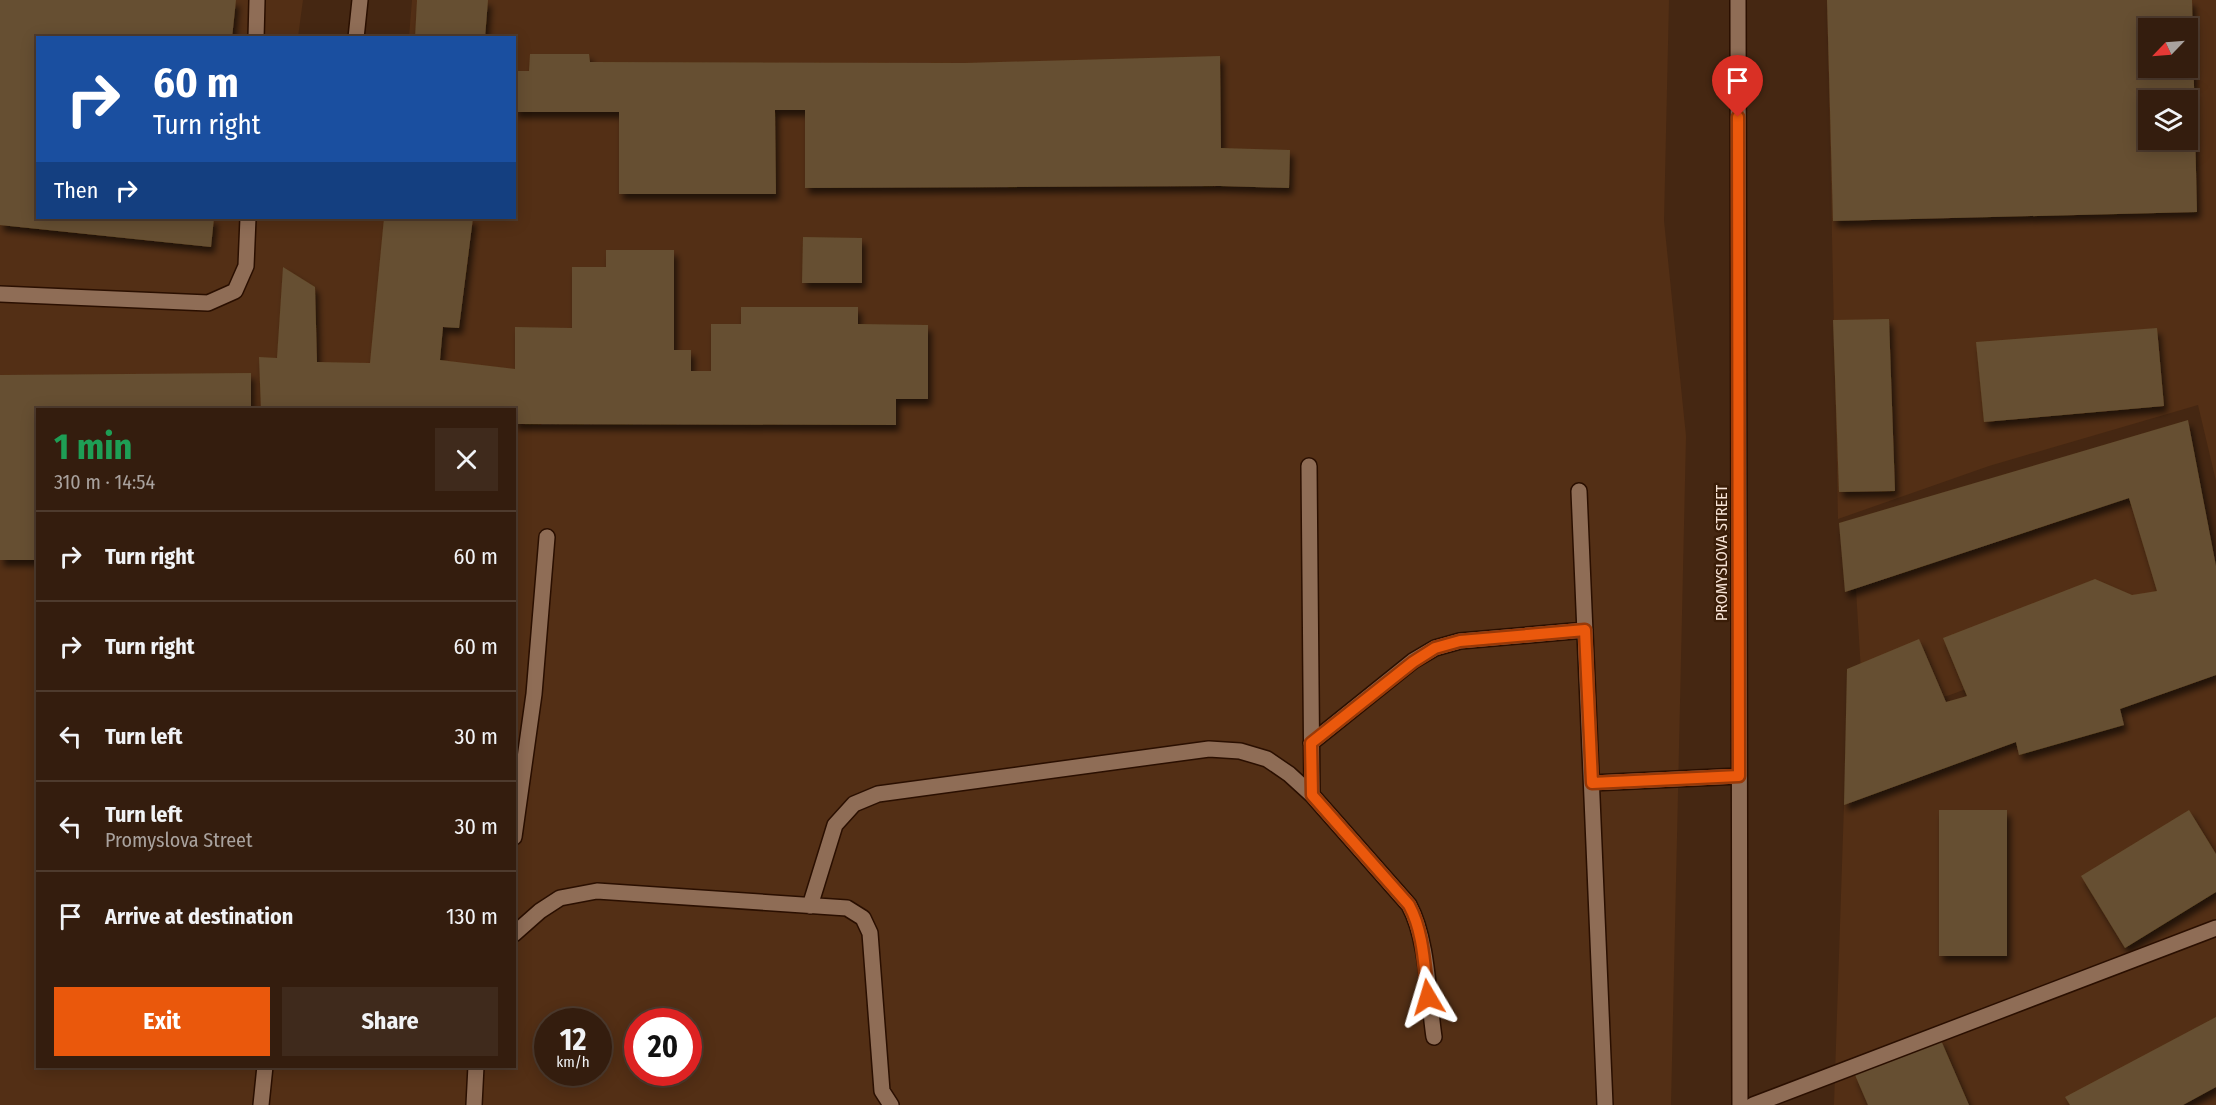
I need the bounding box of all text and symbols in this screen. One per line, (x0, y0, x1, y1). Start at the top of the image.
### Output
north arrow (2138, 18, 2198, 78)
map controls (2138, 18, 2198, 150)
pin (1712, 55, 1763, 117)
text: 60 m (153, 58, 239, 108)
icon: right (54, 60, 132, 138)
icon: arrive (1721, 64, 1754, 97)
button: layers (2138, 90, 2198, 150)
text: Turn right (153, 109, 261, 141)
icon: right (110, 174, 143, 207)
text: Then (54, 177, 98, 204)
text: 1 min (54, 425, 132, 469)
button: close (435, 428, 498, 491)
text: 310 m · 14:54 (54, 470, 155, 494)
street label: PROMYSLOVA STREET (1712, 484, 1731, 621)
icon: right (54, 540, 87, 573)
text: Turn right (105, 543, 194, 570)
text: 60 m (454, 543, 498, 570)
icon: right (54, 630, 87, 663)
text: Turn right (105, 633, 194, 660)
text: 60 m (454, 633, 498, 660)
icon: left (54, 720, 87, 753)
text: Turn left (105, 723, 183, 750)
text: 30 m (455, 723, 498, 750)
text: Turn left (105, 801, 183, 828)
icon: left (54, 810, 87, 843)
text: 30 m (455, 813, 498, 840)
text: Promyslova Street (105, 828, 252, 852)
icon: arrive (54, 900, 87, 933)
text: Arrive at destination (105, 903, 293, 930)
text: 130 m (446, 903, 498, 930)
position arrow (1396, 965, 1460, 1029)
button: Exit (54, 987, 270, 1056)
button: Share (282, 987, 498, 1056)
speed limit sign: 20 (624, 1008, 702, 1086)
text: 12 (560, 1022, 586, 1058)
text: km/h (556, 1053, 590, 1071)

